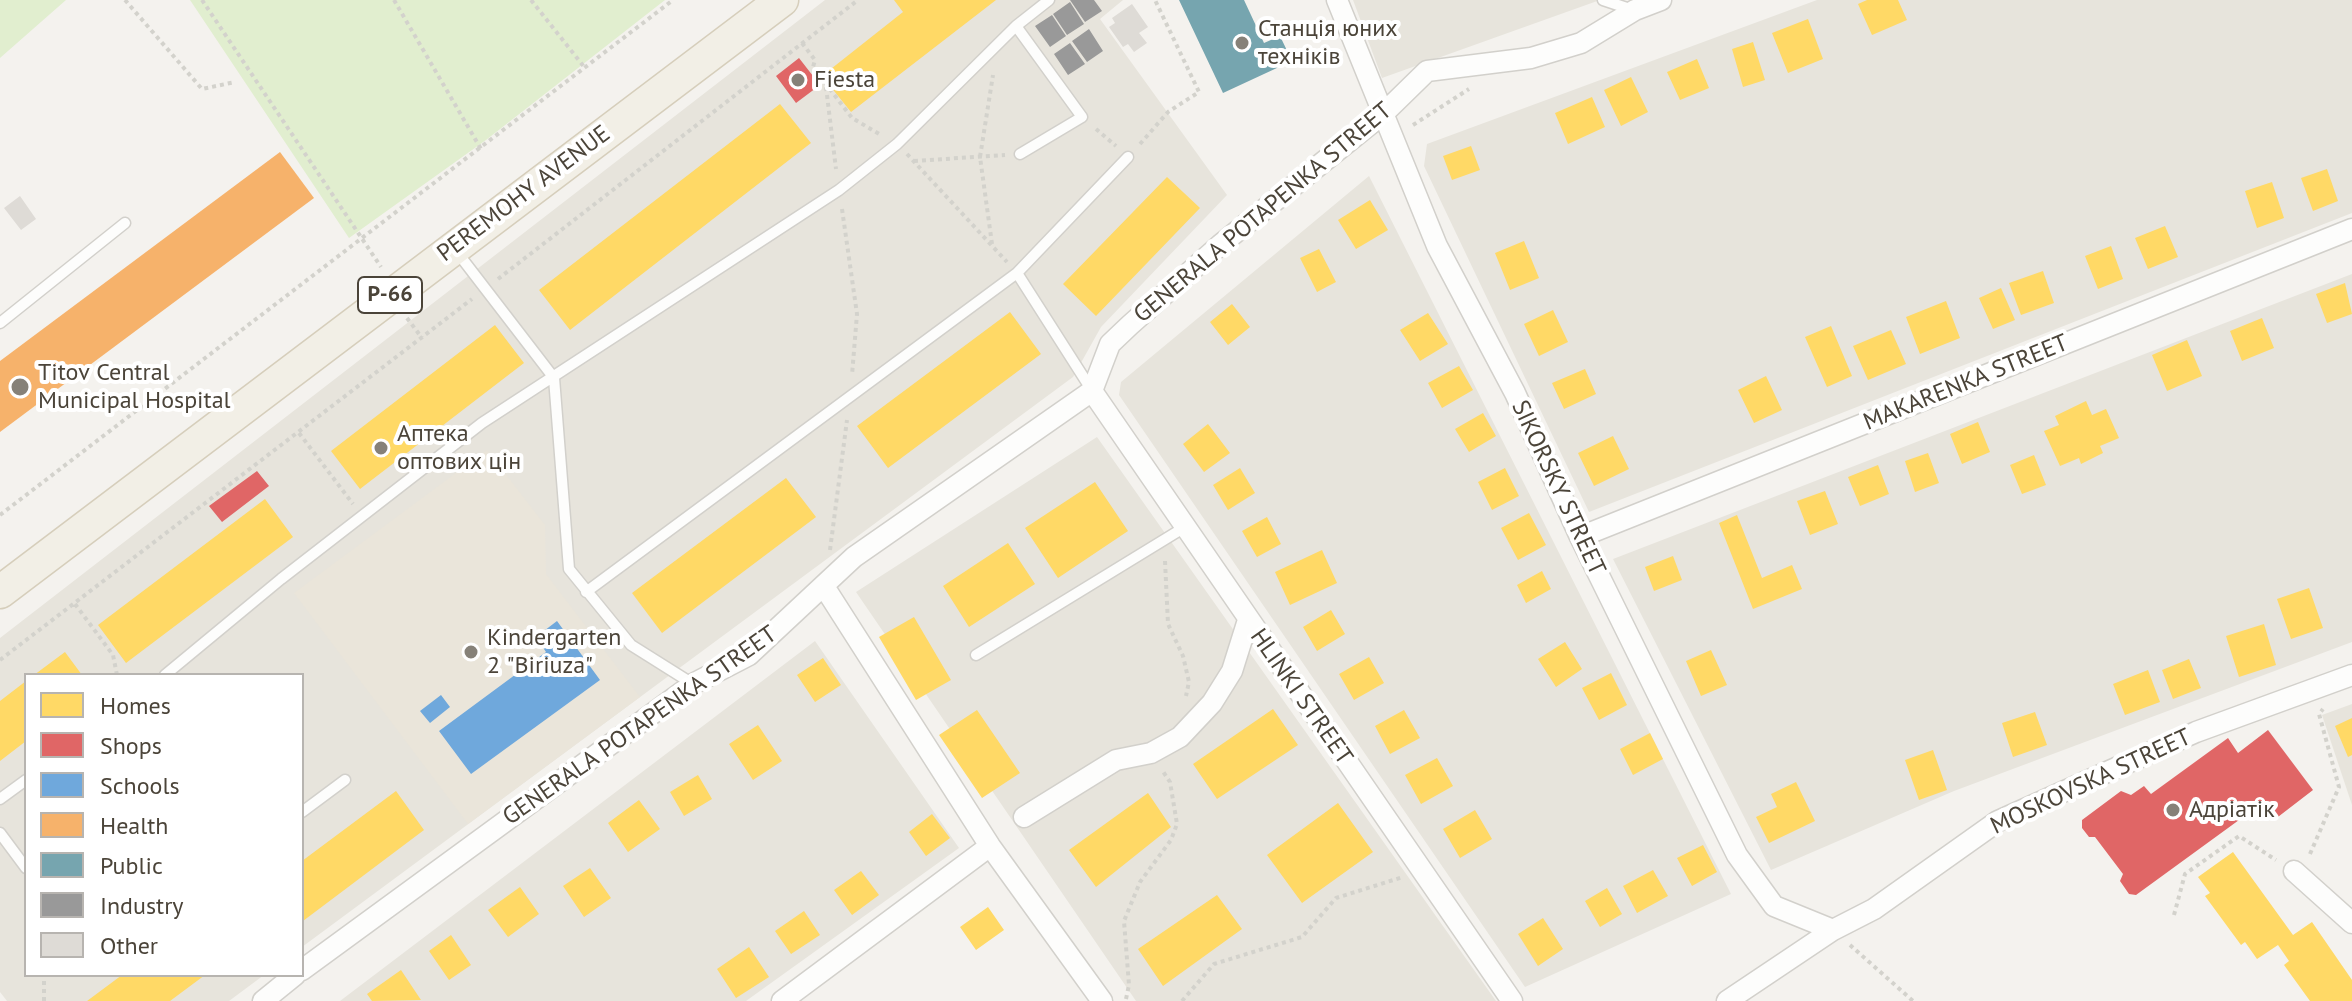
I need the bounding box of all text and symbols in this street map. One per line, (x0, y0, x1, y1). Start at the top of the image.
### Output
place label: Станція юних техніків (1258, 15, 1398, 71)
marker: Станція юних техніків (1233, 34, 1251, 52)
place label: Fiesta (814, 66, 875, 94)
marker: Fiesta (789, 71, 807, 89)
street label: GENERALA POTAPENKA STREET (1128, 97, 1398, 329)
street label: PEREMOHY AVENUE (432, 120, 616, 268)
road number: Р-66 (358, 277, 422, 313)
street label: MAKARENKA STREET (1860, 329, 2072, 437)
place label: Titov Central Municipal Hospital (38, 359, 231, 415)
marker: Titov Central Municipal Hospital (9, 376, 31, 398)
street label: SIKORSKY STREET (1505, 396, 1611, 580)
place label: Аптека оптових цін (397, 420, 521, 476)
marker: Аптека оптових цін (372, 439, 390, 457)
street label: GENERALA POTAPENKA STREET (498, 620, 782, 832)
place label: Kindergarten 2 "Biriuza" (487, 624, 621, 680)
street label: HLINKI STREET (1244, 624, 1358, 770)
marker: Kindergarten 2 "Biriuza" (462, 643, 480, 661)
legend (24, 673, 304, 977)
text: Homes (100, 690, 171, 721)
street label: MOSKOVSKA STREET (1986, 723, 2196, 841)
text: Shops (100, 730, 162, 761)
text: Schools (100, 770, 180, 801)
place label: Адріатік (2189, 796, 2275, 824)
marker: Адріатік (2164, 801, 2182, 819)
text: Health (100, 810, 169, 841)
text: Public (100, 850, 163, 881)
text: Industry (100, 890, 184, 921)
text: Other (100, 930, 158, 961)

